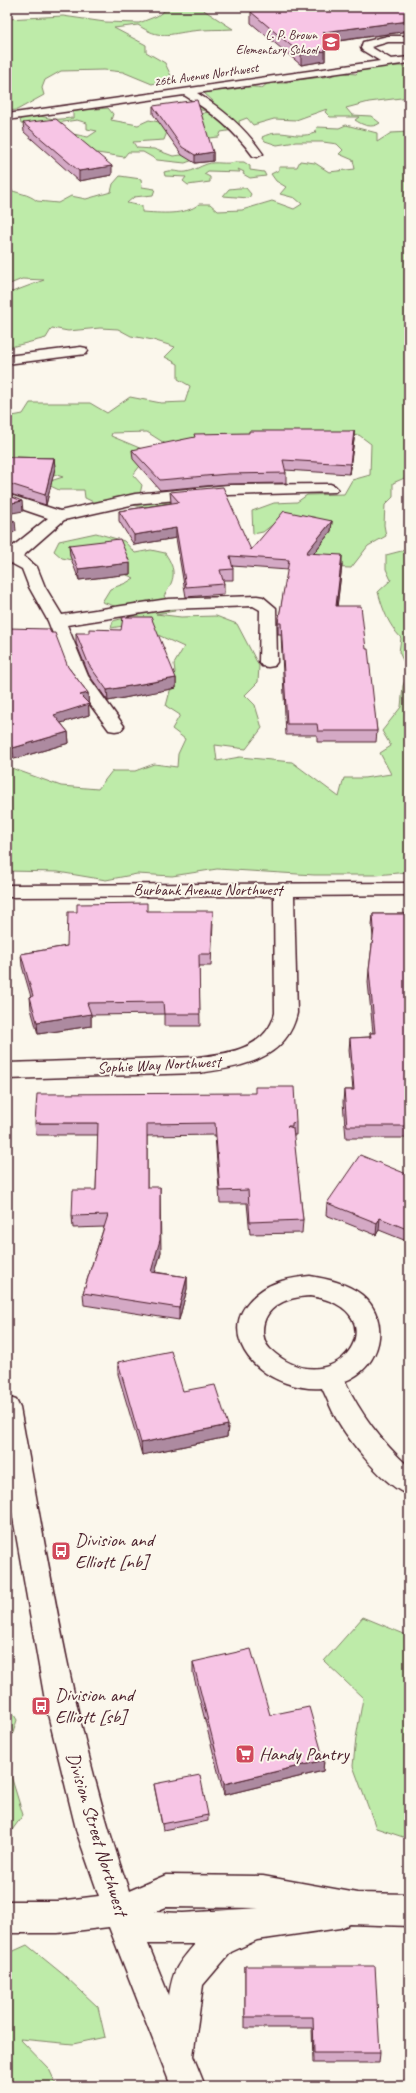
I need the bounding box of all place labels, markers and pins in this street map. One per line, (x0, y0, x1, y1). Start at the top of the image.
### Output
place label: L. P. Brown Elementary School (236, 27, 320, 58)
school or university icon: L. P. Brown Elementary School (320, 31, 342, 53)
place label: Division and Elliott [nb] (75, 1528, 157, 1574)
bus stop icon: Division and Elliott [nb] (50, 1540, 72, 1562)
place label: Division and Elliott [sb] (55, 1683, 137, 1729)
bus stop icon: Division and Elliott [sb] (30, 1695, 52, 1717)
place label: Handy Pantry (259, 1742, 350, 1766)
supermarket icon: Handy Pantry (234, 1743, 256, 1765)

